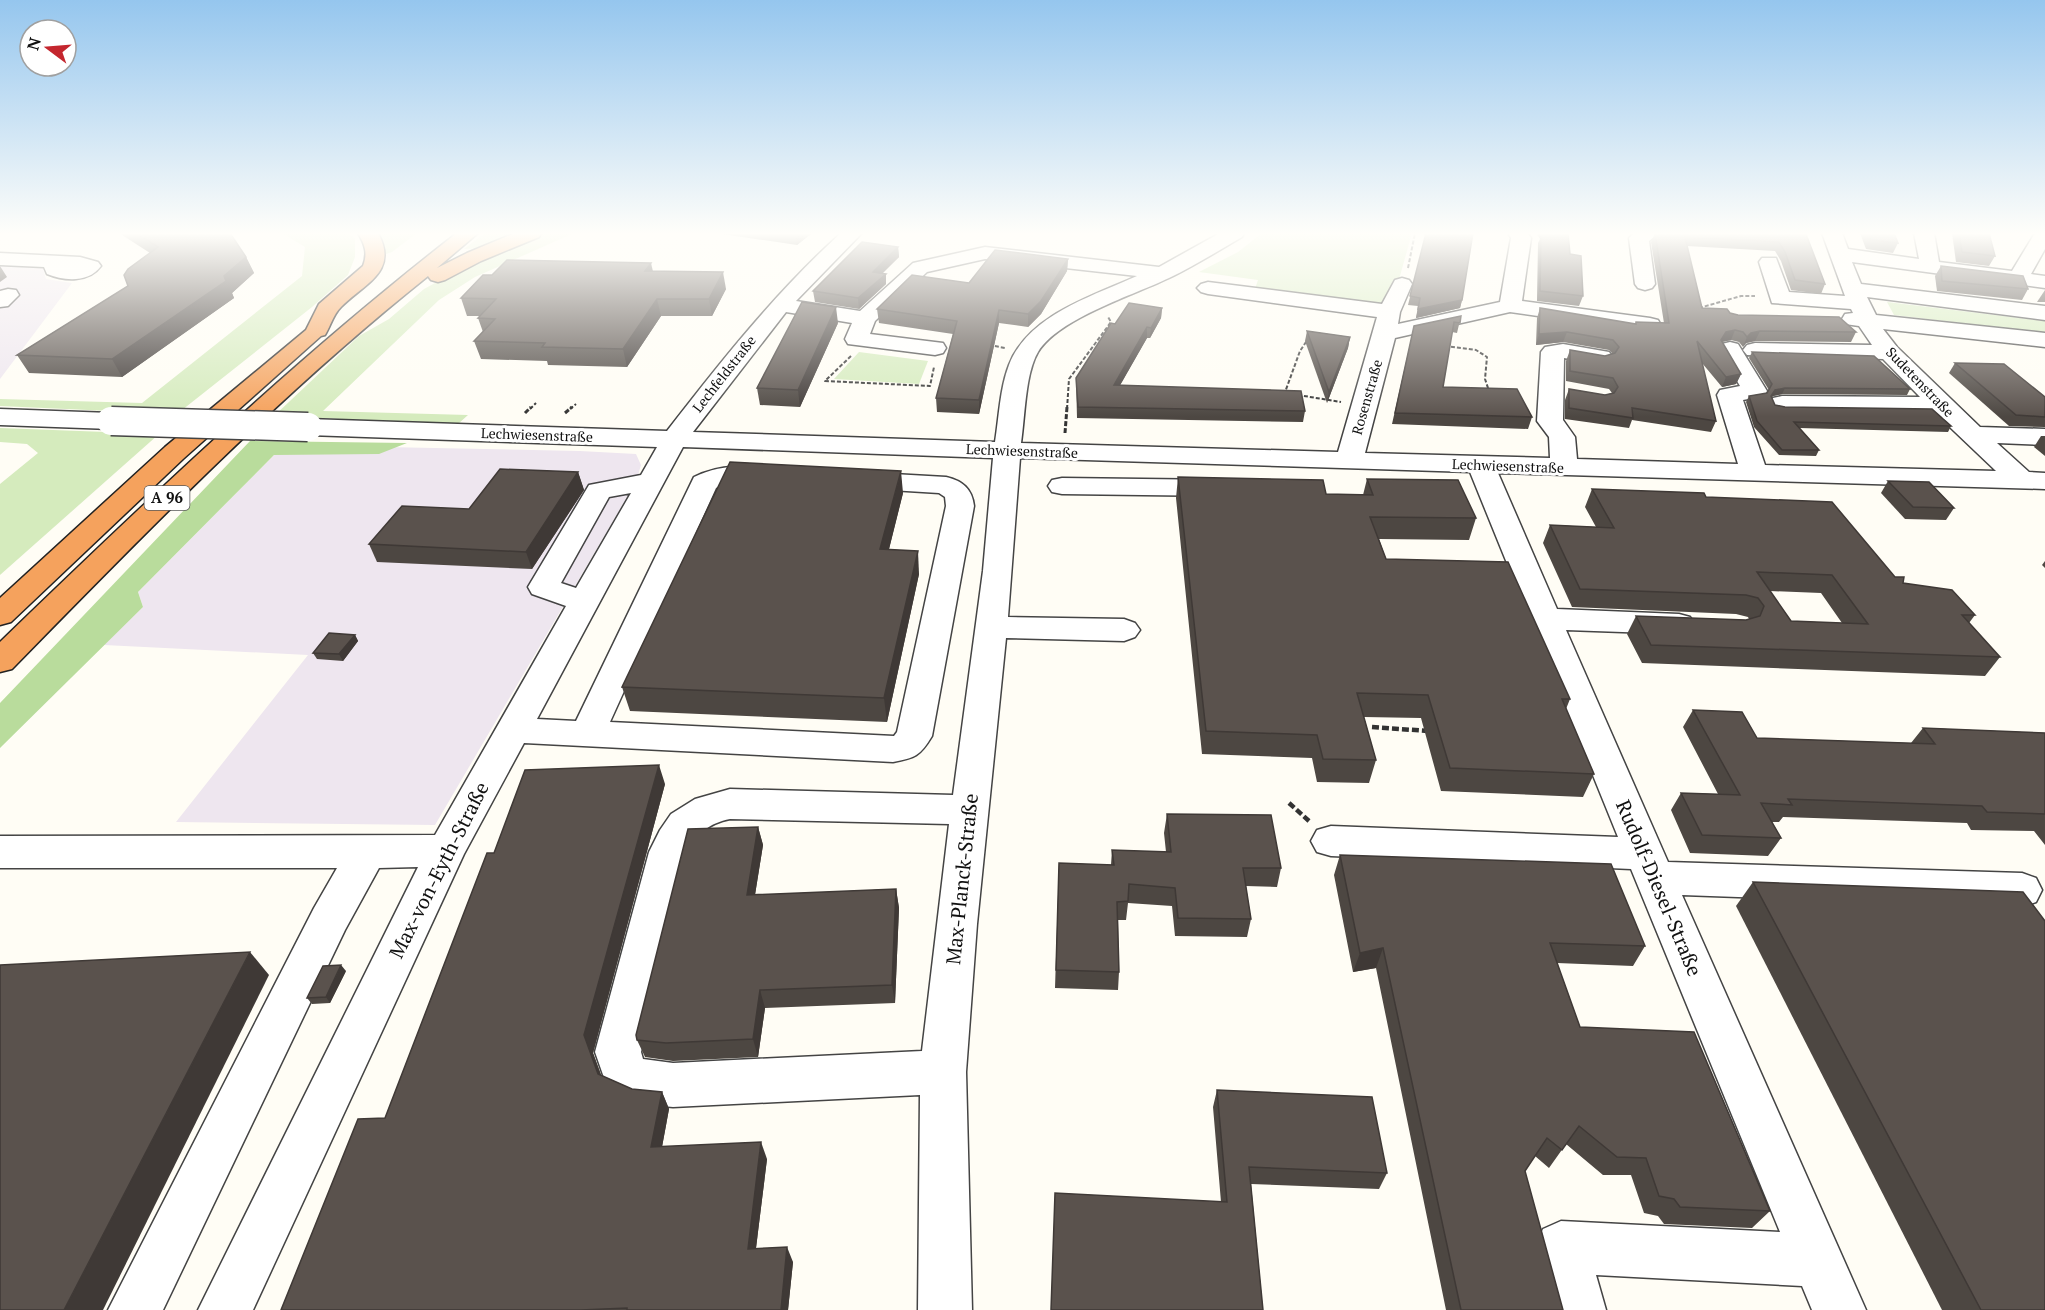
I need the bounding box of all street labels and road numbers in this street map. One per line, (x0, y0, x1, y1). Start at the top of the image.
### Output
street label: Lechfeldstraße (688, 331, 760, 416)
street label: Sudetenstraße (1882, 342, 1959, 421)
street label: Rosenstraße (1347, 357, 1386, 437)
street label: Lechwiesenstraße (481, 423, 593, 446)
street label: Lechwiesenstraße (966, 439, 1078, 462)
street label: Lechwiesenstraße (1452, 454, 1564, 477)
road number: A 96 (144, 486, 190, 510)
street label: Max-von-Eyth-Straße (382, 777, 495, 963)
street label: Max-Planck-Straße (939, 792, 984, 966)
street label: Rudolf-Diesel-Straße (1610, 795, 1709, 980)

